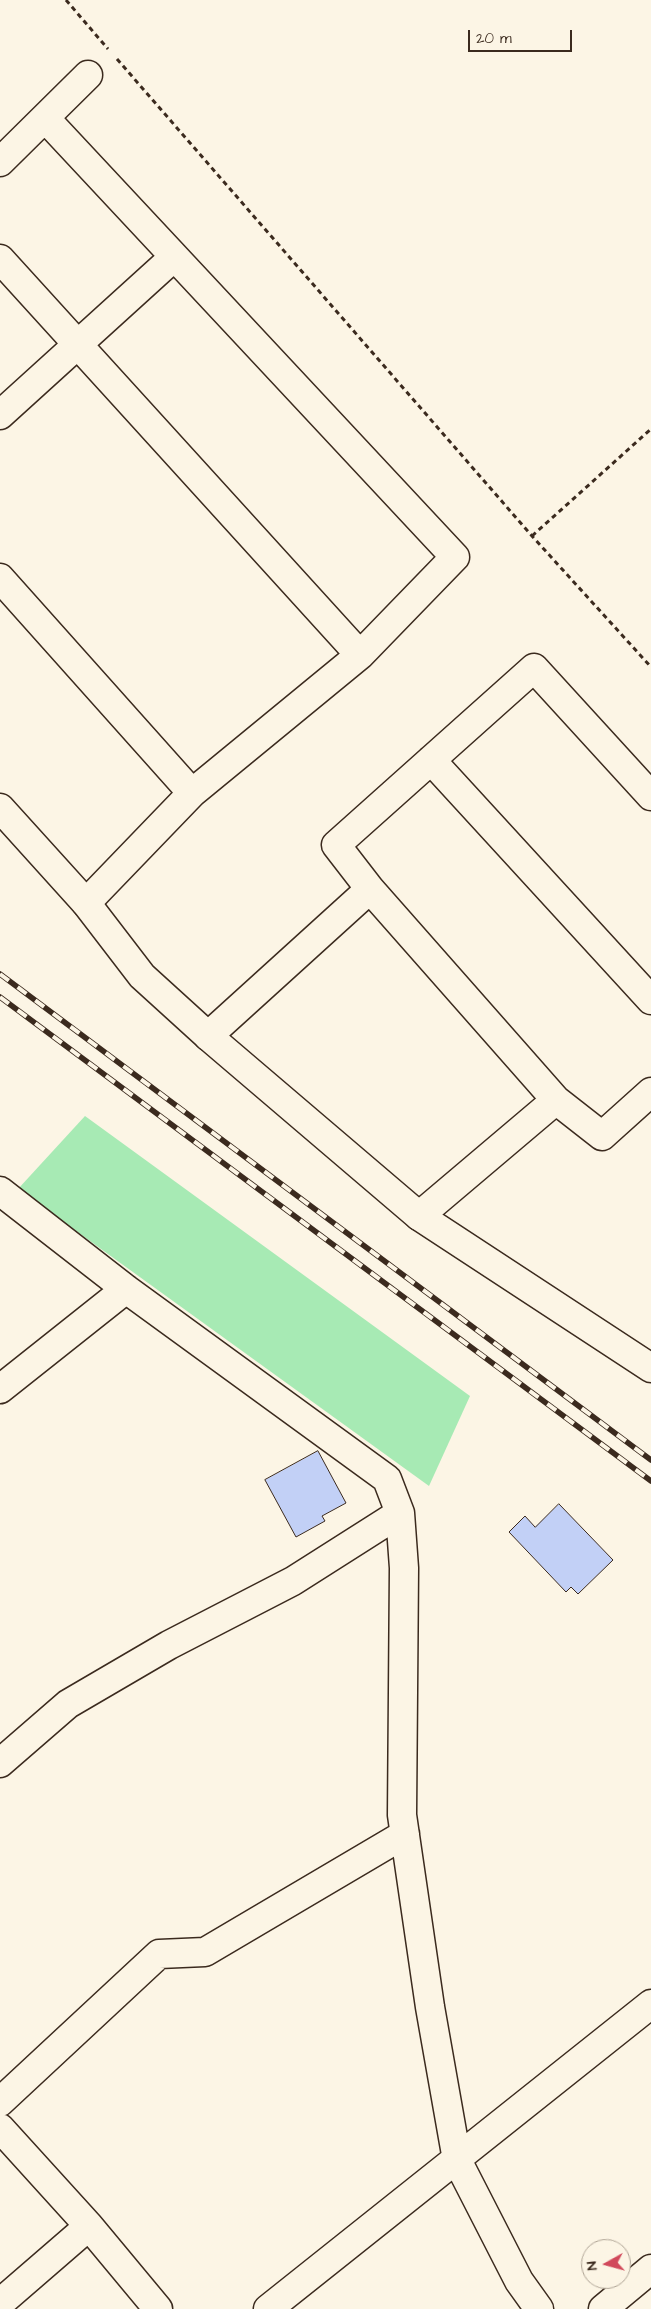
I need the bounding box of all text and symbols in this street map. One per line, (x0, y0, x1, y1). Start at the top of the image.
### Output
scale bar (471, 20, 575, 52)
text: 20 m (476, 28, 512, 49)
north arrow (581, 2239, 631, 2289)
text: N (582, 2260, 603, 2271)

